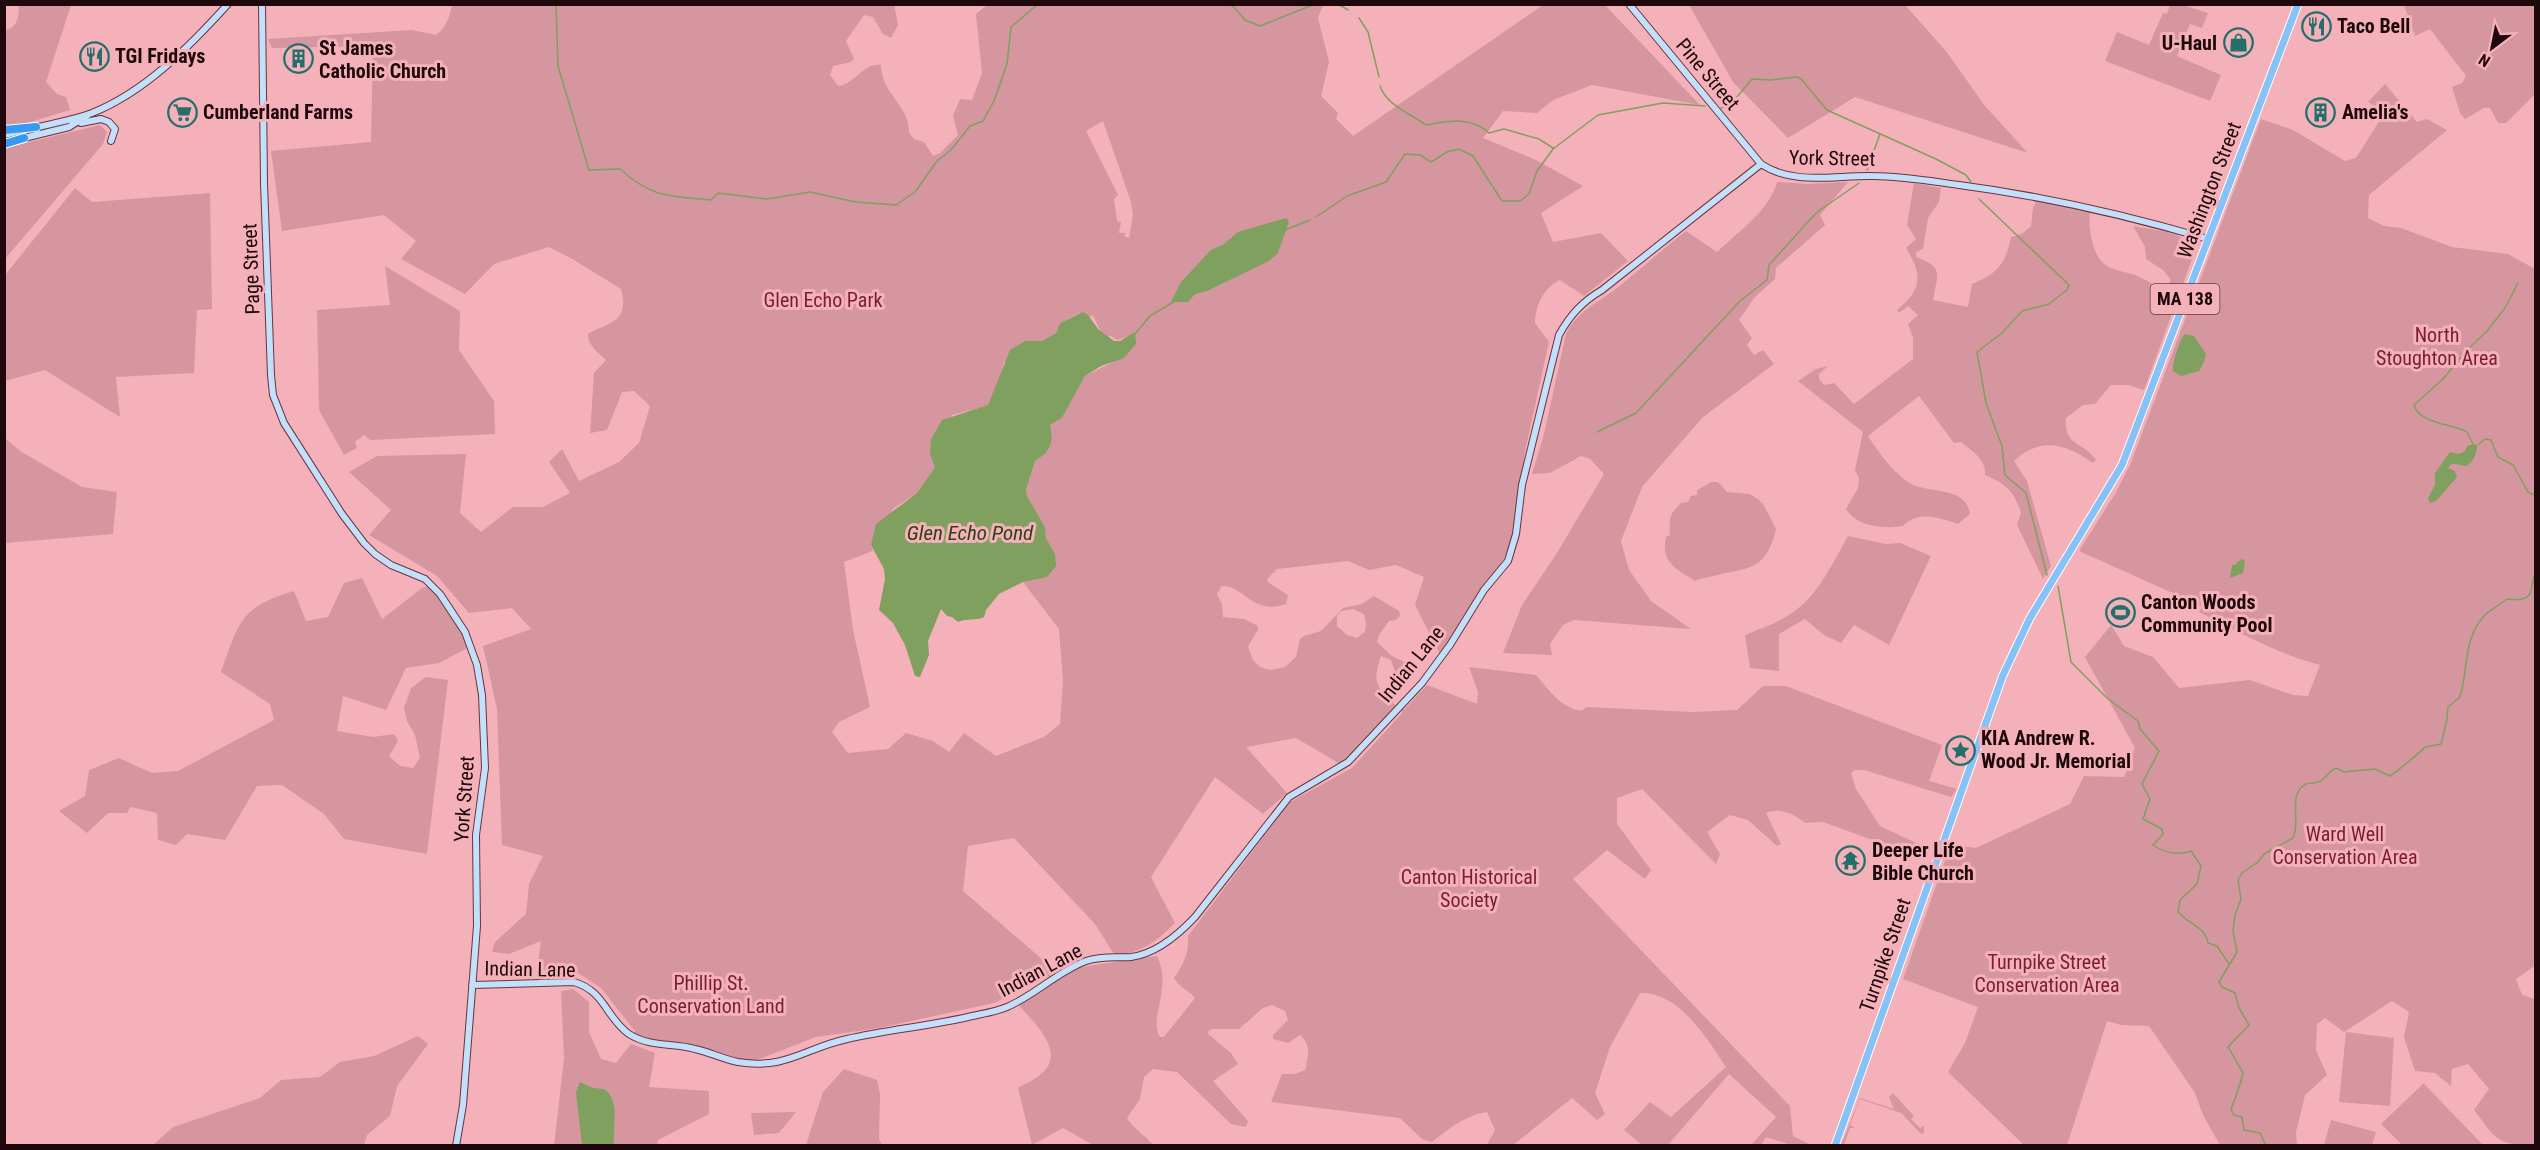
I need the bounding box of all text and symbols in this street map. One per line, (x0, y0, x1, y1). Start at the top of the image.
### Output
restaurant icon: Taco Bell (2300, 10, 2332, 42)
place label: Taco Bell (2337, 14, 2410, 38)
north arrow (2462, 18, 2522, 78)
shop icon: U-Haul (2222, 27, 2254, 59)
place label: U-Haul (2162, 31, 2217, 55)
street label: Pine Street (1671, 33, 1745, 115)
place label: St James Catholic Church (319, 36, 446, 83)
restaurant icon: TGI Fridays (78, 40, 110, 72)
building icon: St James Catholic Church (282, 43, 314, 75)
place label: TGI Fridays (115, 44, 205, 68)
text: N (2475, 50, 2494, 71)
supermarket icon: Cumberland Farms (166, 96, 198, 128)
building icon: Amelia's (2305, 96, 2337, 128)
place label: Cumberland Farms (203, 100, 353, 124)
place label: Amelia's (2342, 100, 2409, 124)
street label: Washington Street (2172, 118, 2246, 262)
street label: York Street (1789, 145, 1876, 171)
street label: Page Street (237, 223, 265, 315)
road number: MA 138 (2150, 284, 2220, 314)
park label: Glen Echo Park (763, 288, 883, 312)
park label: North Stoughton Area (2376, 323, 2498, 370)
water label: Glen Echo Pond (907, 521, 1034, 545)
place label: Canton Woods Community Pool (2141, 590, 2273, 637)
sports icon: Canton Woods Community Pool (2104, 597, 2136, 629)
street label: Indian Lane (1373, 621, 1449, 707)
place label: KIA Andrew R. Wood Jr. Memorial (1981, 726, 2131, 773)
place icon: KIA Andrew R. Wood Jr. Memorial (1944, 734, 1976, 766)
street label: York Street (449, 755, 479, 843)
park label: Ward Well Conservation Area (2272, 822, 2418, 869)
place label: Deeper Life Bible Church (1872, 838, 1974, 885)
temple icon: Deeper Life Bible Church (1835, 845, 1867, 877)
park label: Canton Historical Society (1401, 865, 1537, 912)
street label: Turnpike Street (1854, 895, 1916, 1015)
street label: Indian Lane (994, 938, 1086, 1002)
park label: Turnpike Street Conservation Area (1974, 950, 2120, 997)
street label: Indian Lane (484, 956, 576, 982)
park label: Phillip St. Conservation Land (637, 971, 785, 1018)

